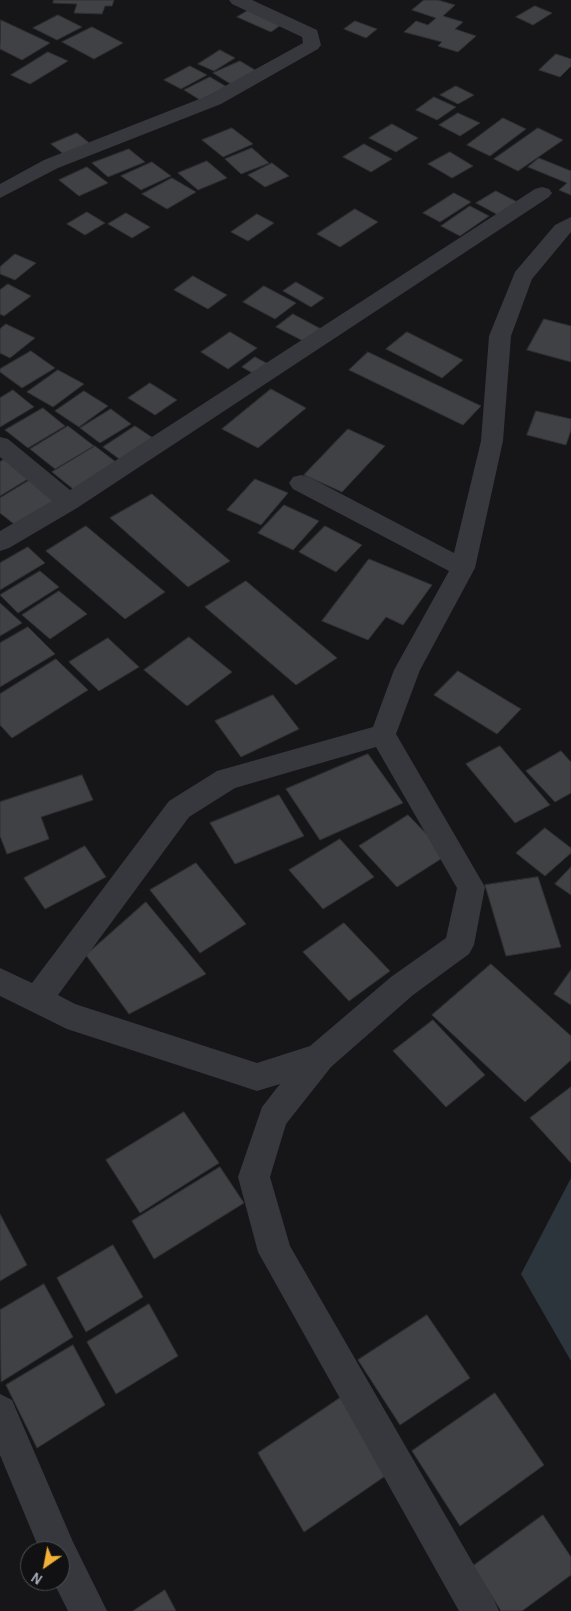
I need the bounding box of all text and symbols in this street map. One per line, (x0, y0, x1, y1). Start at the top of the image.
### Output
north arrow (20, 1541, 70, 1591)
text: N (29, 1569, 45, 1586)

